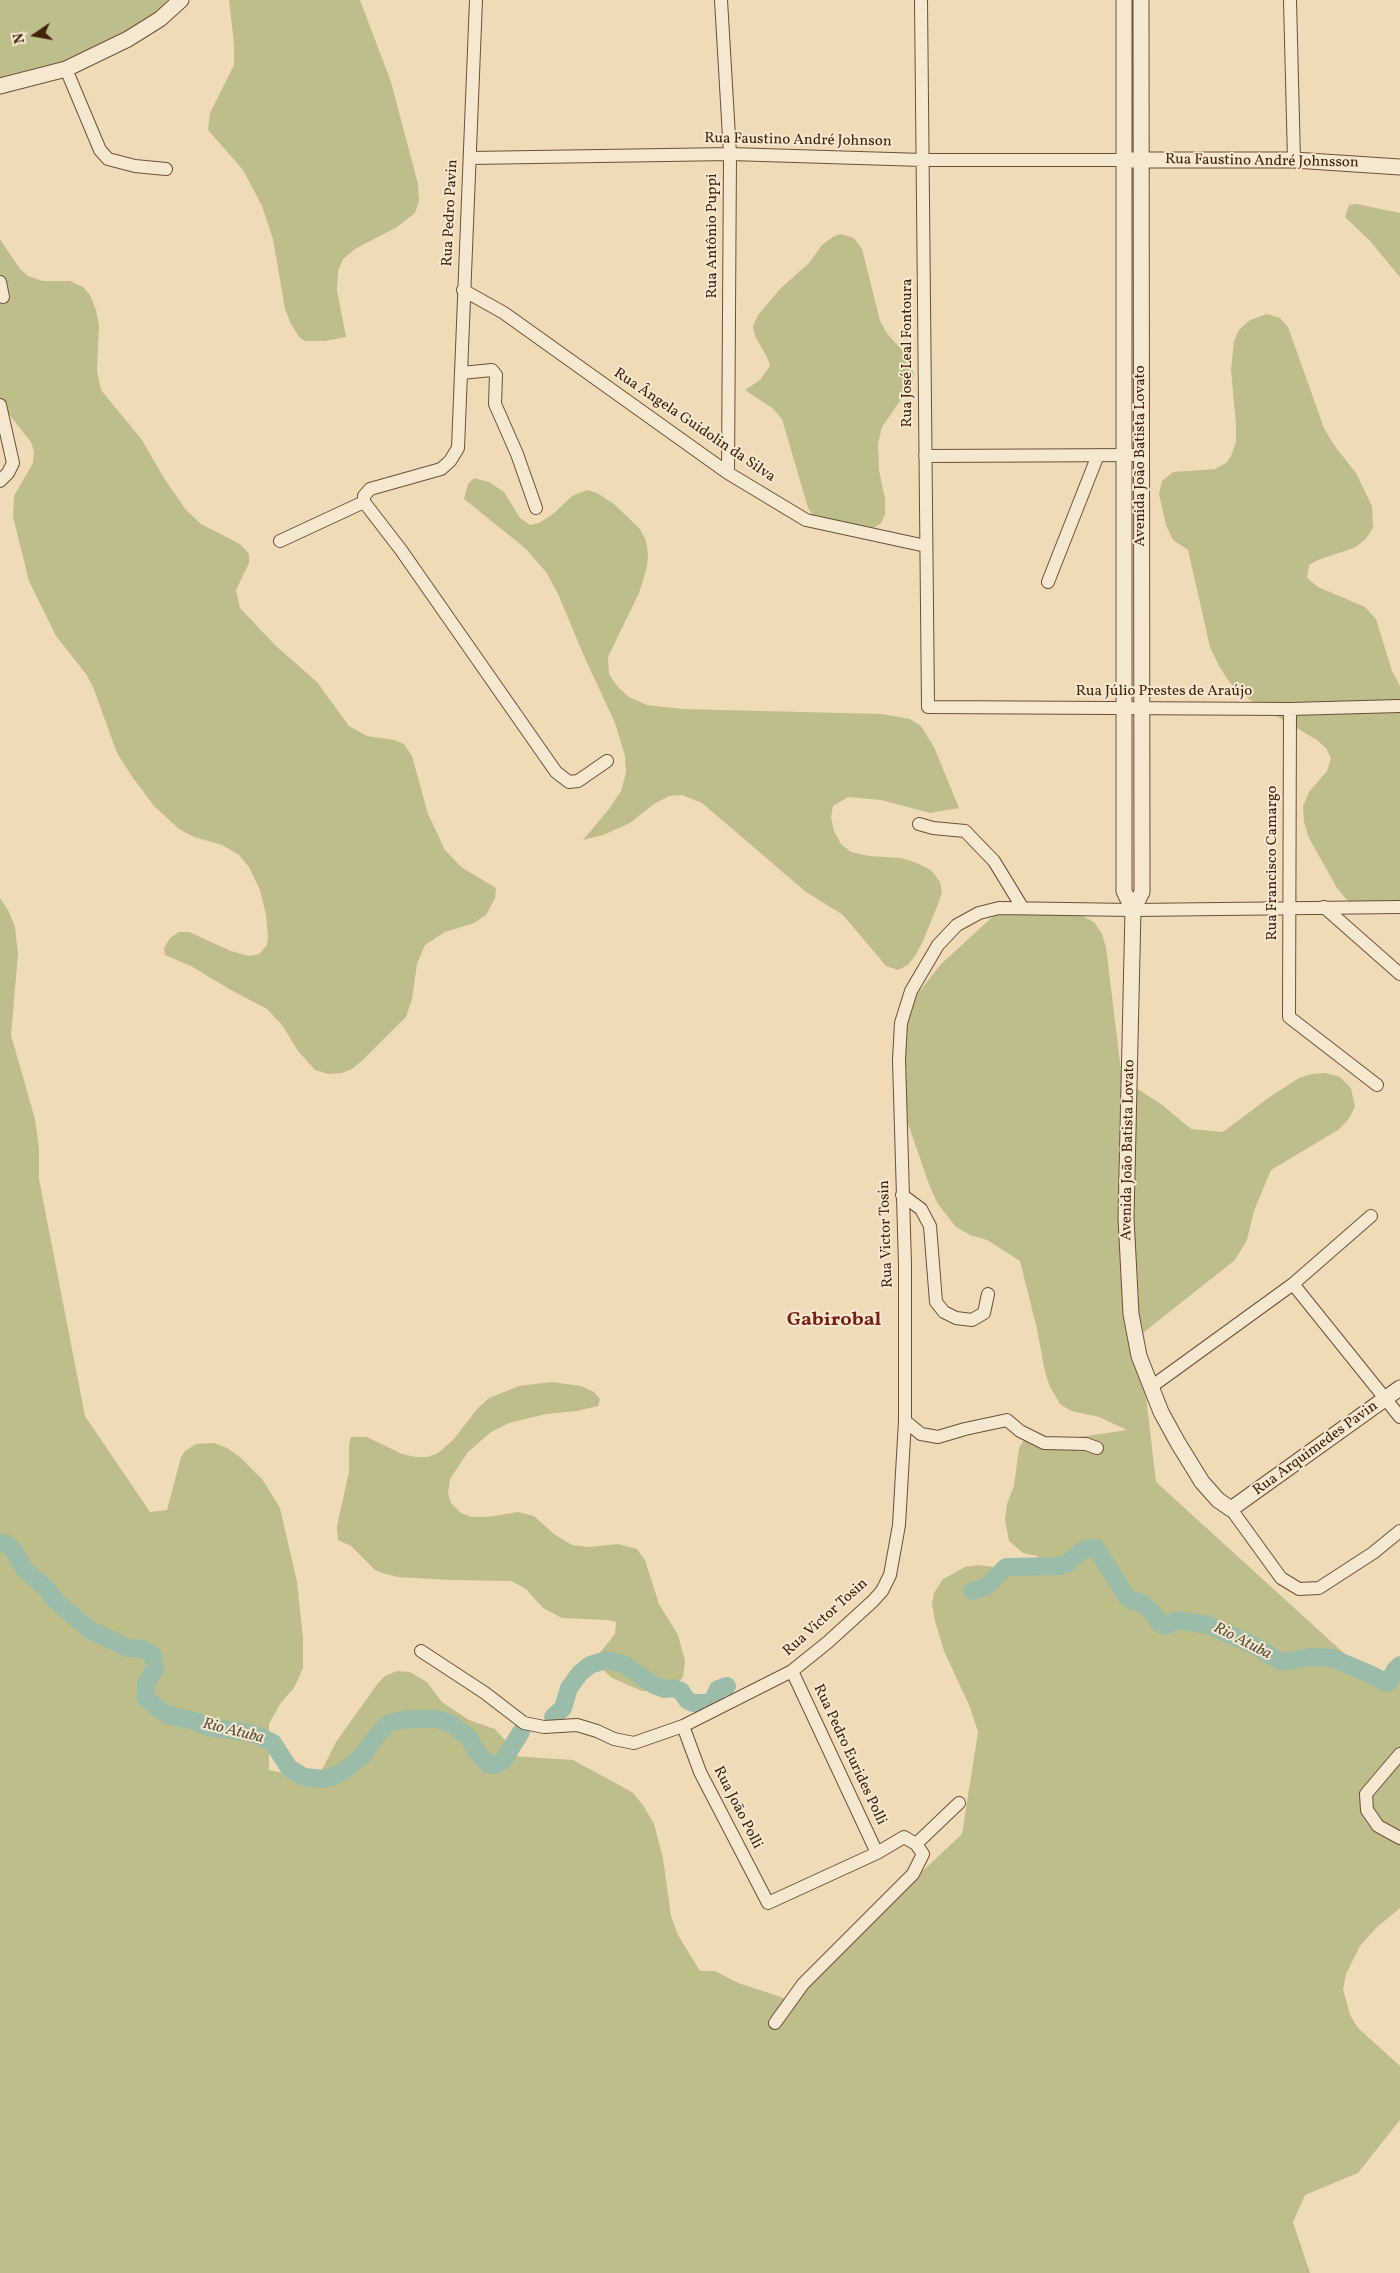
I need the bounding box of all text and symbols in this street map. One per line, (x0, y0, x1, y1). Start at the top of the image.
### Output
north arrow (10, 10, 60, 60)
text: N (9, 31, 30, 45)
street label: Rua Faustino André Johnson (704, 130, 892, 152)
street label: Rua Faustino André Johnsson (1165, 151, 1359, 173)
street label: Rua Pedro Pavin (439, 159, 463, 267)
street label: Rua Antônio Puppi (704, 173, 722, 299)
street label: Rua José Leal Fontoura (899, 278, 917, 428)
street label: Rua Ângela Guidolin da Silva (610, 365, 778, 487)
street label: Avenida João Batista Lovato (1132, 365, 1150, 547)
street label: Rua Júlio Prestes de Araújo (1076, 683, 1252, 701)
street label: Rua Francisco Camargo (1264, 785, 1282, 941)
street label: Avenida João Batista Lovato (1118, 1059, 1140, 1241)
street label: Rua Victor Tosin (876, 1180, 898, 1288)
district label: Gabirobal (787, 1309, 881, 1333)
street label: Rua Arquimedes Pavin (1250, 1398, 1382, 1500)
street label: Rua Victor Tosin (780, 1575, 872, 1661)
water label: Rio Atuba (1210, 1619, 1274, 1665)
street label: Rua Pedro Eurides Polli (808, 1682, 890, 1828)
water label: Rio Atuba (200, 1715, 266, 1749)
street label: Rua João Polli (708, 1764, 766, 1852)

